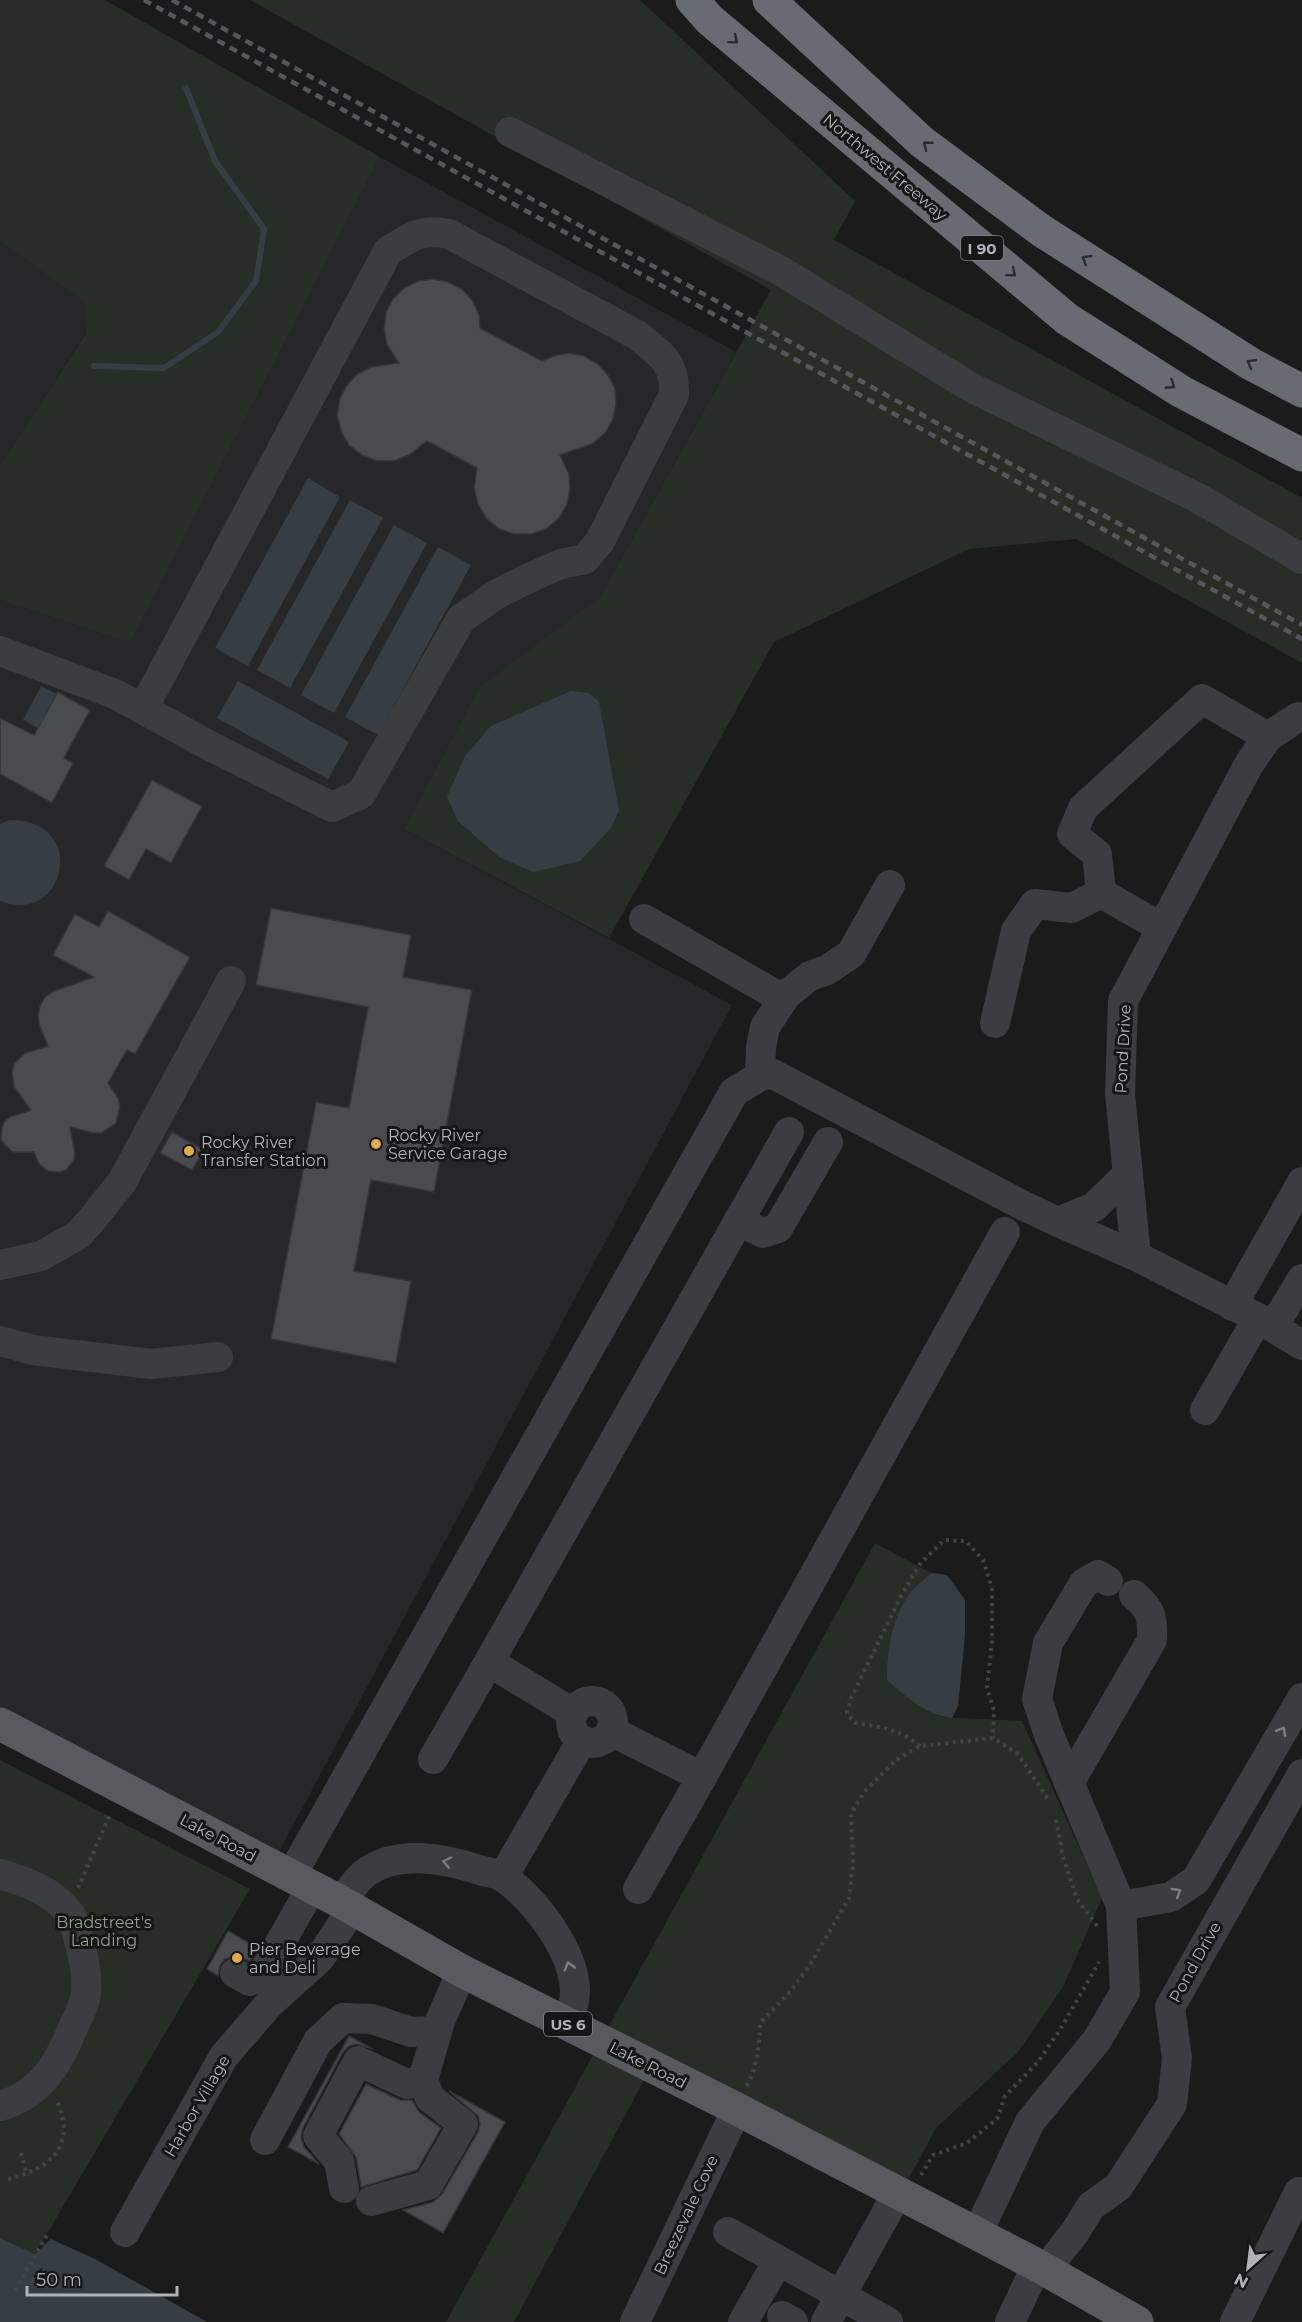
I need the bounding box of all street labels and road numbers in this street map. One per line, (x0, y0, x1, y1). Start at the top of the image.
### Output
street label: Northwest Freeway (819, 110, 951, 225)
road number: I 90 (961, 236, 1003, 260)
street label: Pond Drive (1111, 1004, 1135, 1094)
street label: Lake Road (177, 1810, 259, 1866)
street label: Pond Drive (1165, 1918, 1225, 2006)
road number: US 6 (544, 2012, 592, 2036)
street label: Lake Road (606, 2038, 690, 2092)
street label: Harbor Village (160, 2052, 234, 2160)
street label: Breezevale Cove (650, 2152, 722, 2278)

